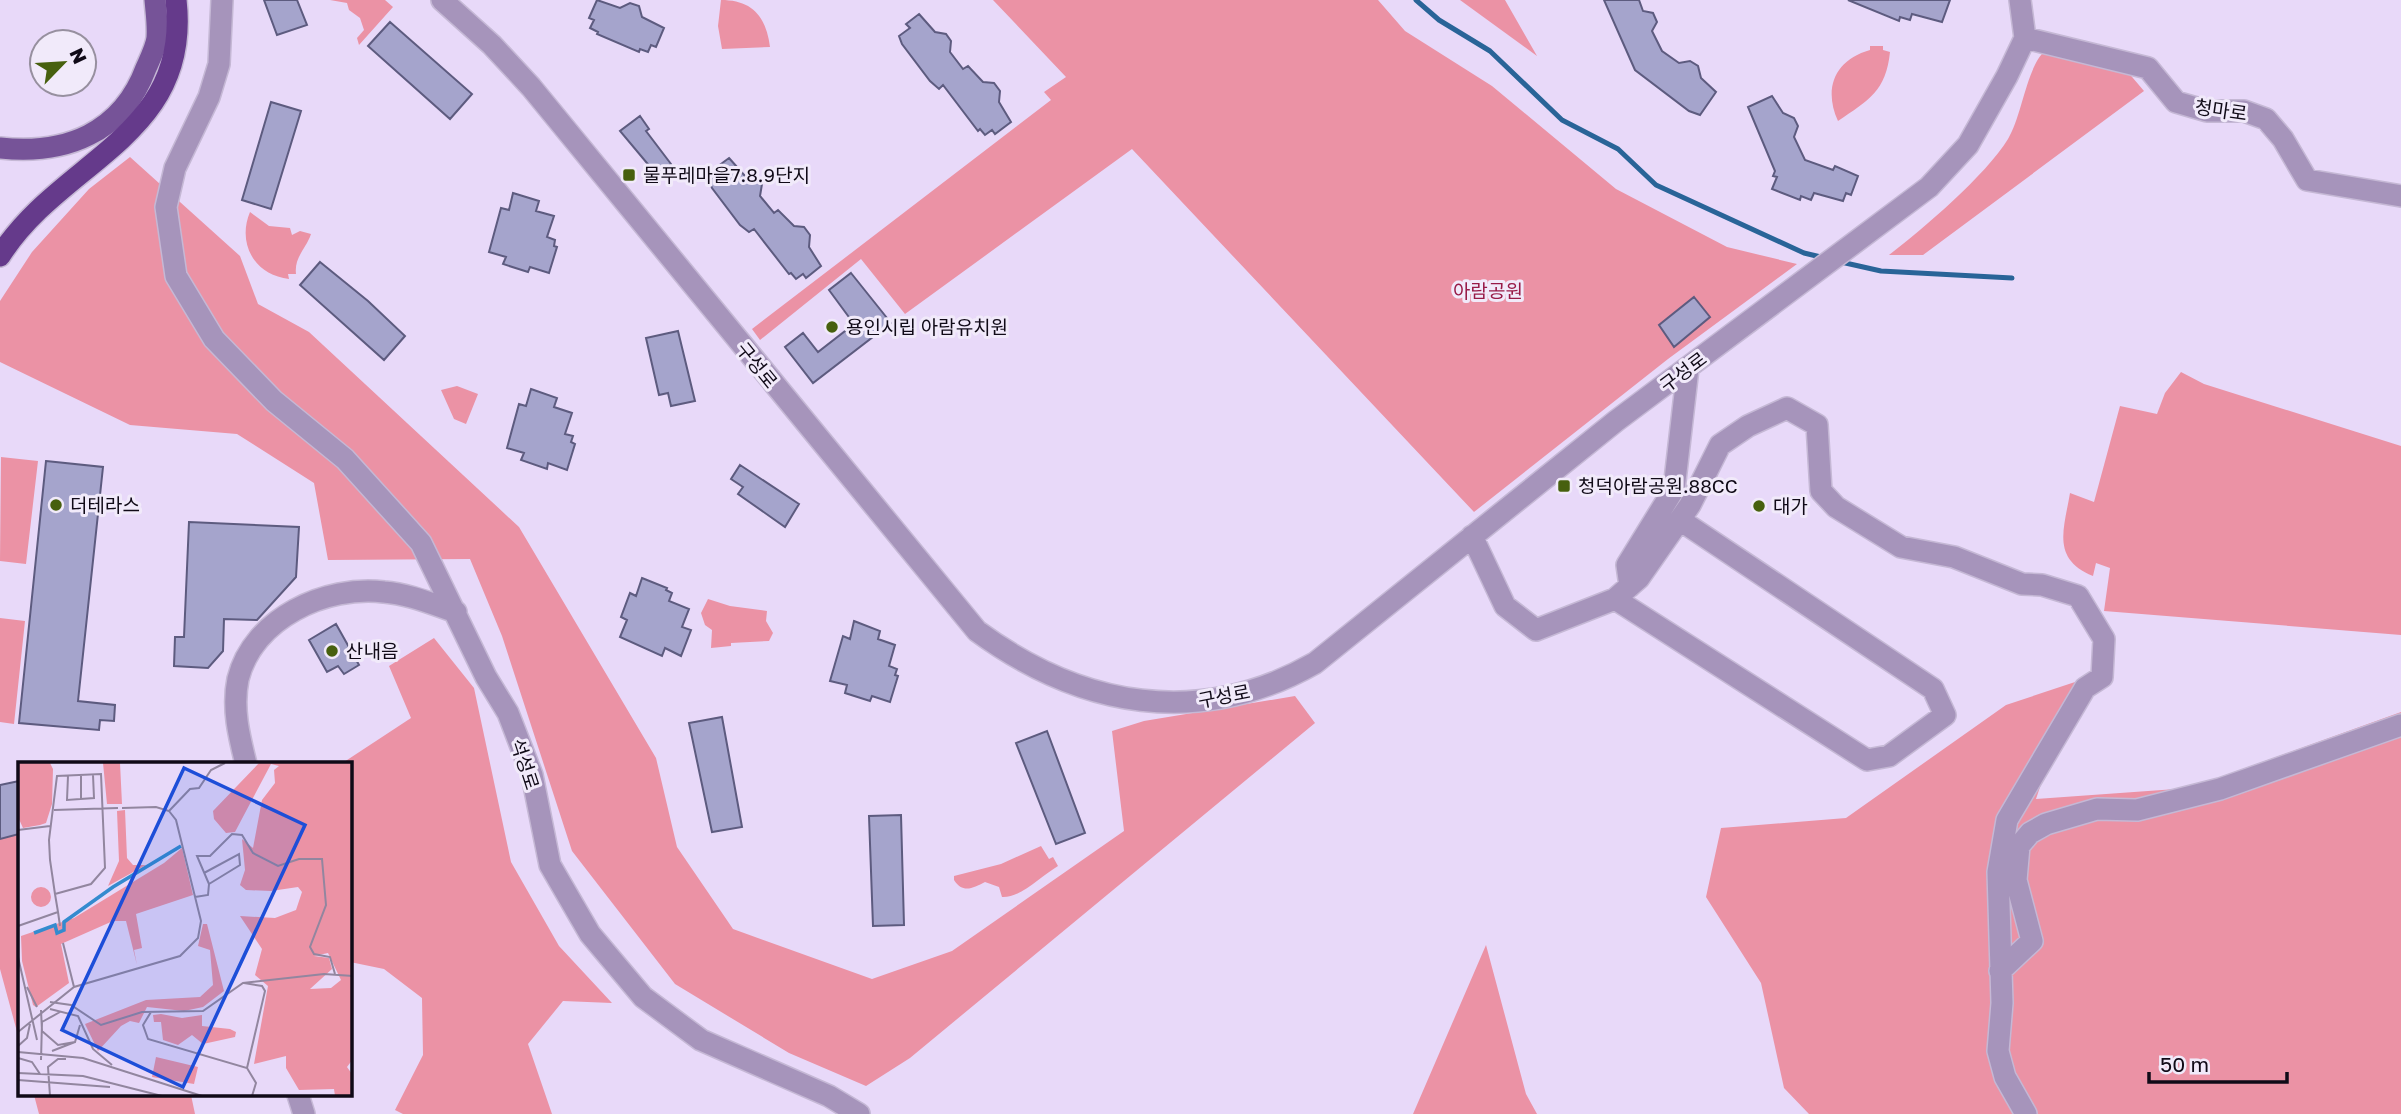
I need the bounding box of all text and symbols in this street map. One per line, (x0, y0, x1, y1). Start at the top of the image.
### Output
north arrow (28, 28, 98, 98)
text: N (65, 44, 92, 67)
street label: 청마로 (2193, 94, 2249, 125)
place label: 물푸레마을7.8.9단지 (643, 163, 810, 186)
marker: 물푸레마을7.8.9단지 (621, 167, 637, 183)
park label: 아람공원 (1453, 279, 1523, 302)
place label: 용인시립 아람유치원 (846, 315, 1008, 338)
marker: 용인시립 아람유치원 (824, 319, 840, 335)
street label: 구성로 (732, 337, 783, 392)
street label: 구성로 (1655, 347, 1711, 397)
place label: 청덕아람공원.88CC (1578, 474, 1738, 497)
marker: 청덕아람공원.88CC (1556, 478, 1572, 494)
place label: 더테라스 (70, 493, 140, 516)
place label: 대가 (1773, 494, 1808, 517)
marker: 더테라스 (48, 497, 64, 513)
marker: 대가 (1751, 498, 1767, 514)
place label: 산내음 (346, 639, 398, 662)
marker: 산내음 (324, 643, 340, 659)
street label: 구성로 (1196, 679, 1252, 712)
street label: 석성로 (506, 735, 545, 792)
inset map (18, 762, 352, 1096)
scale bar (2149, 1040, 2287, 1084)
text: 50 m (2160, 1051, 2209, 1077)

